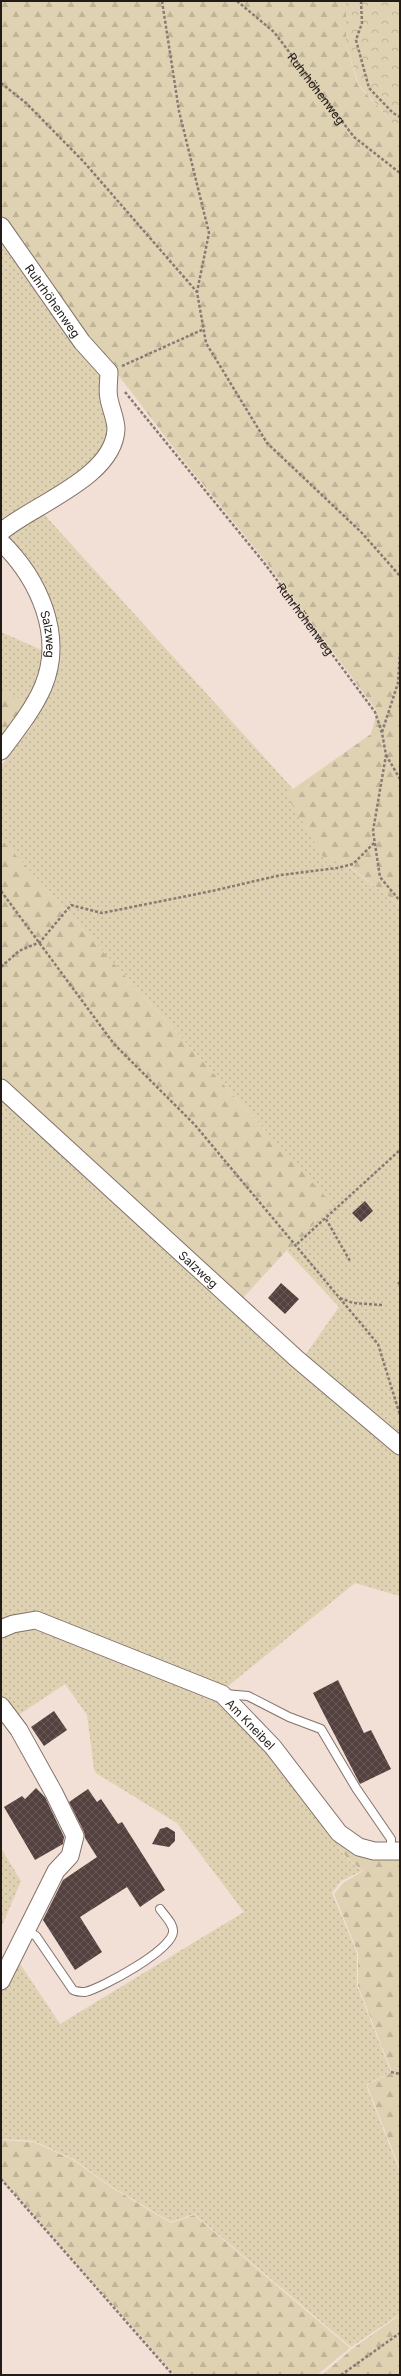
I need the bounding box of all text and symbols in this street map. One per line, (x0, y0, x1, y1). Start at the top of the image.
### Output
street label: Ruhrhöhenweg (285, 49, 349, 127)
street label: Ruhrhöhenweg (22, 261, 84, 340)
street label: Ruhrhöhenweg (274, 580, 337, 658)
street label: Salzweg (38, 608, 58, 658)
street label: Salzweg (176, 1247, 221, 1291)
street label: Am Kneibel (223, 1695, 279, 1752)

